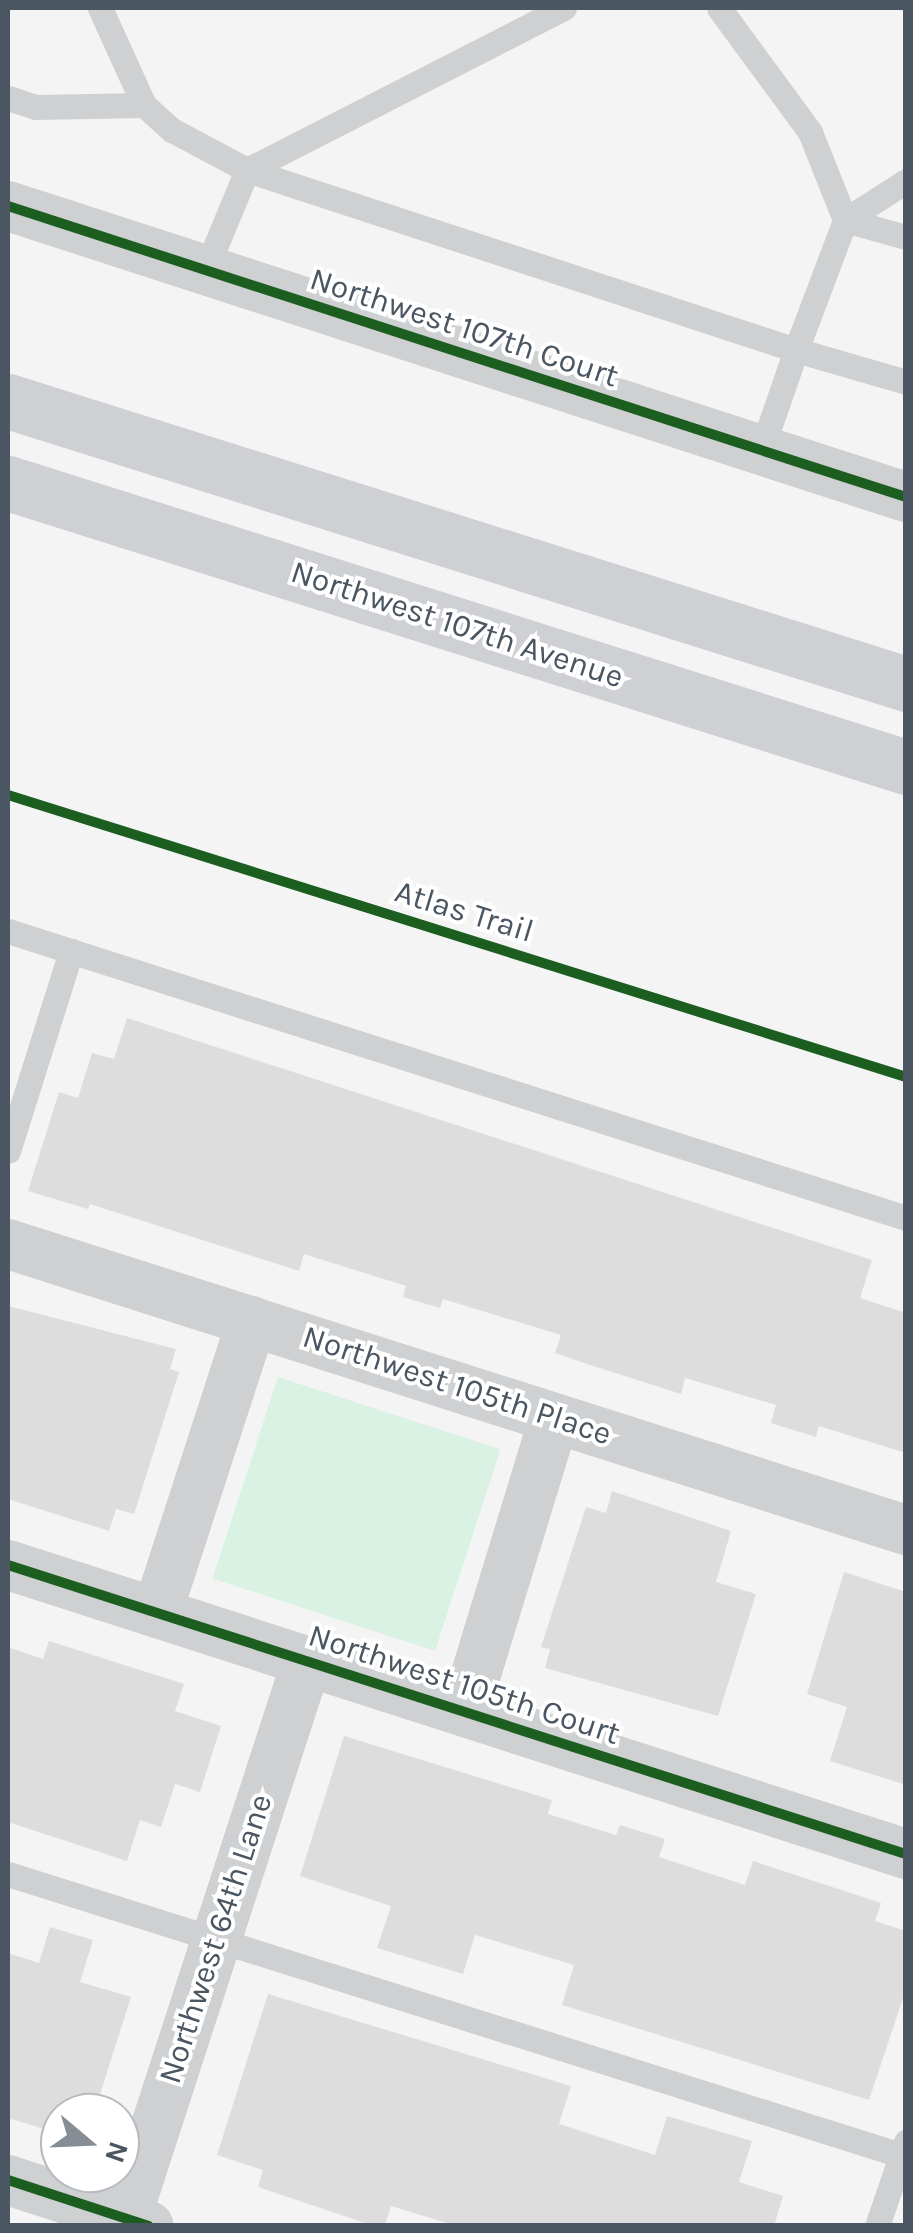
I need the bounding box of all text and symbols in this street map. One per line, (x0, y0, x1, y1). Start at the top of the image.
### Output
street label: Northwest 107th Court (305, 260, 623, 396)
street label: Northwest 107th Avenue (286, 553, 628, 697)
street label: Atlas Trail (390, 873, 538, 951)
street label: Northwest 105th Place (298, 1318, 616, 1454)
street label: Northwest 105th Court (304, 1617, 624, 1753)
street label: Northwest 64th Lane (151, 1790, 281, 2088)
north arrow (40, 2093, 140, 2193)
text: N (98, 2137, 136, 2167)

